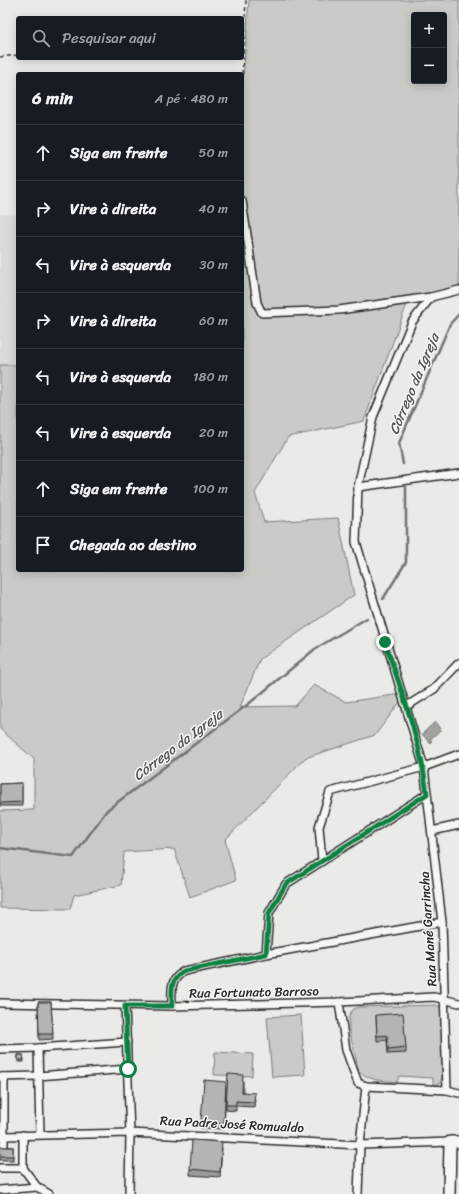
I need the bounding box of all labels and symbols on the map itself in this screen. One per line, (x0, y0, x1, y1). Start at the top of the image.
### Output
water label: Córrego da Igreja (381, 328, 447, 438)
route end (376, 633, 394, 651)
water label: Córrego da Igreja (128, 701, 230, 787)
street label: Rua Mané Garrincha (412, 870, 443, 987)
street label: Rua Fortunato Barroso (189, 979, 320, 1005)
route start (119, 1060, 137, 1078)
street label: Rua Padre José Romualdo (159, 1109, 305, 1139)

